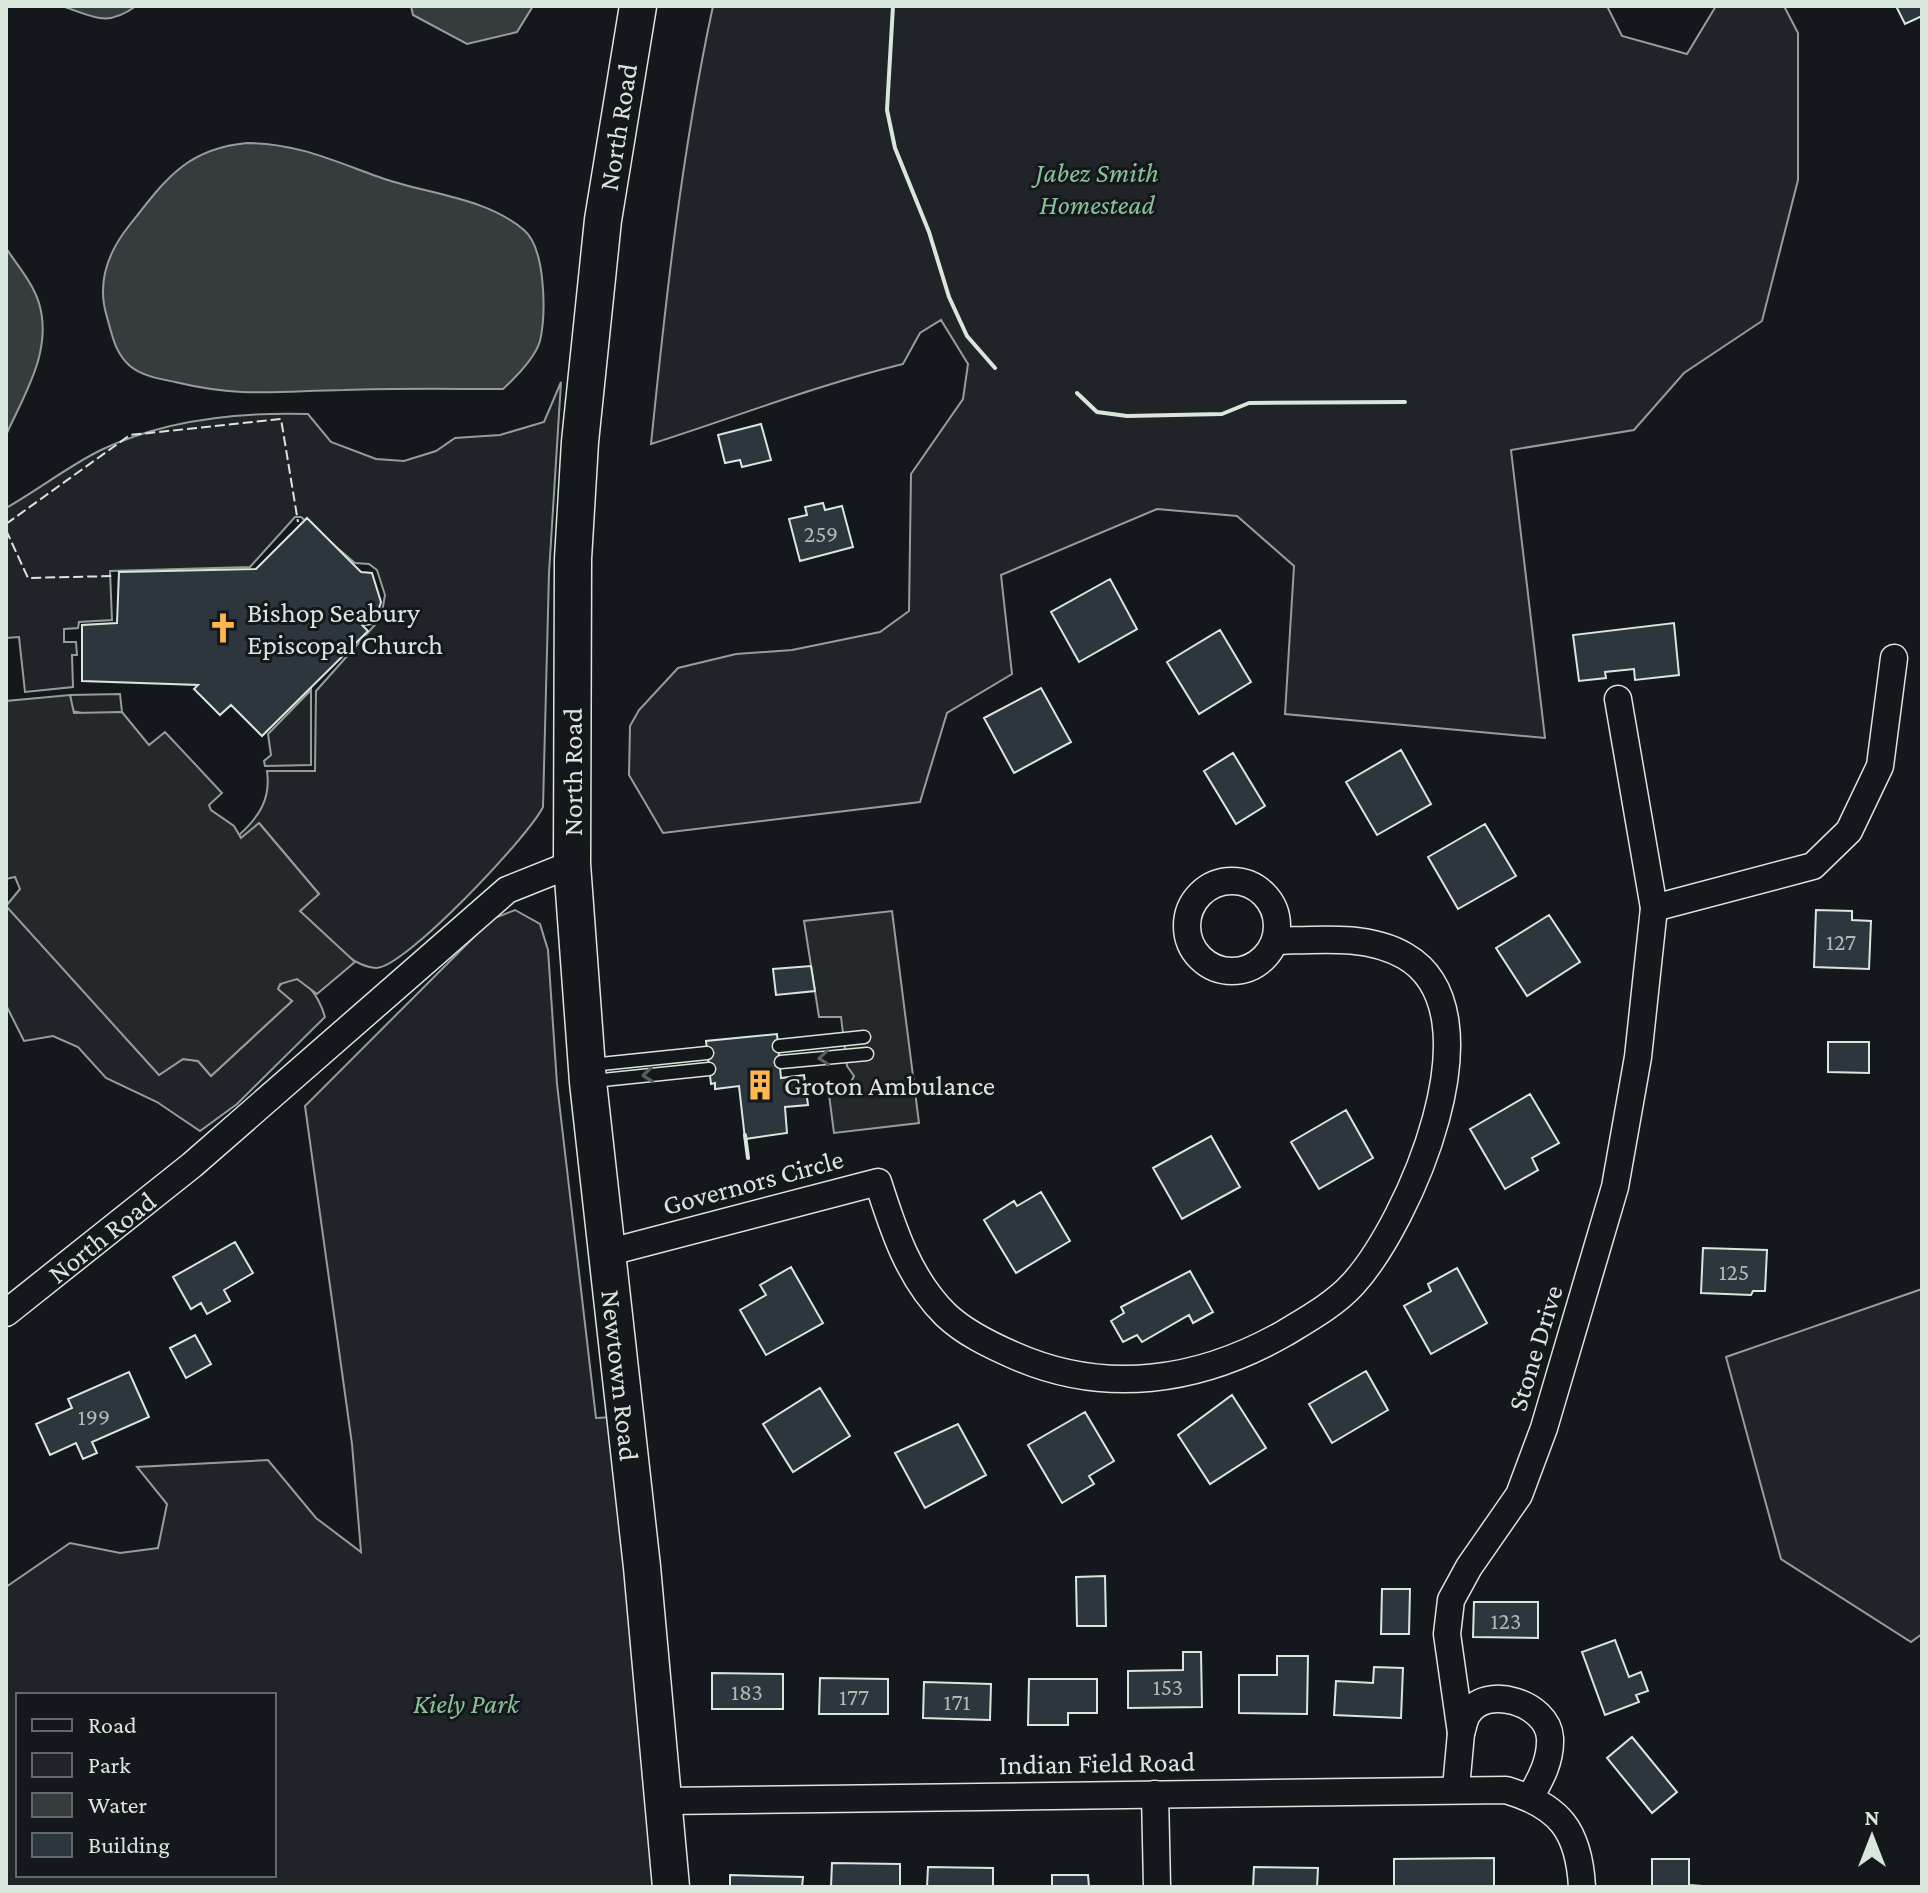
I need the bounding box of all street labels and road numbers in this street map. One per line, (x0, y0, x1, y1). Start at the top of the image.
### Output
street label: North Road (593, 61, 643, 193)
street label: North Road (557, 708, 588, 836)
street label: Governors Circle (659, 1143, 847, 1221)
street label: North Road (42, 1185, 162, 1289)
street label: Stone Drive (1501, 1282, 1569, 1414)
street label: Newtown Road (596, 1288, 646, 1463)
street label: Indian Field Road (999, 1746, 1196, 1780)

